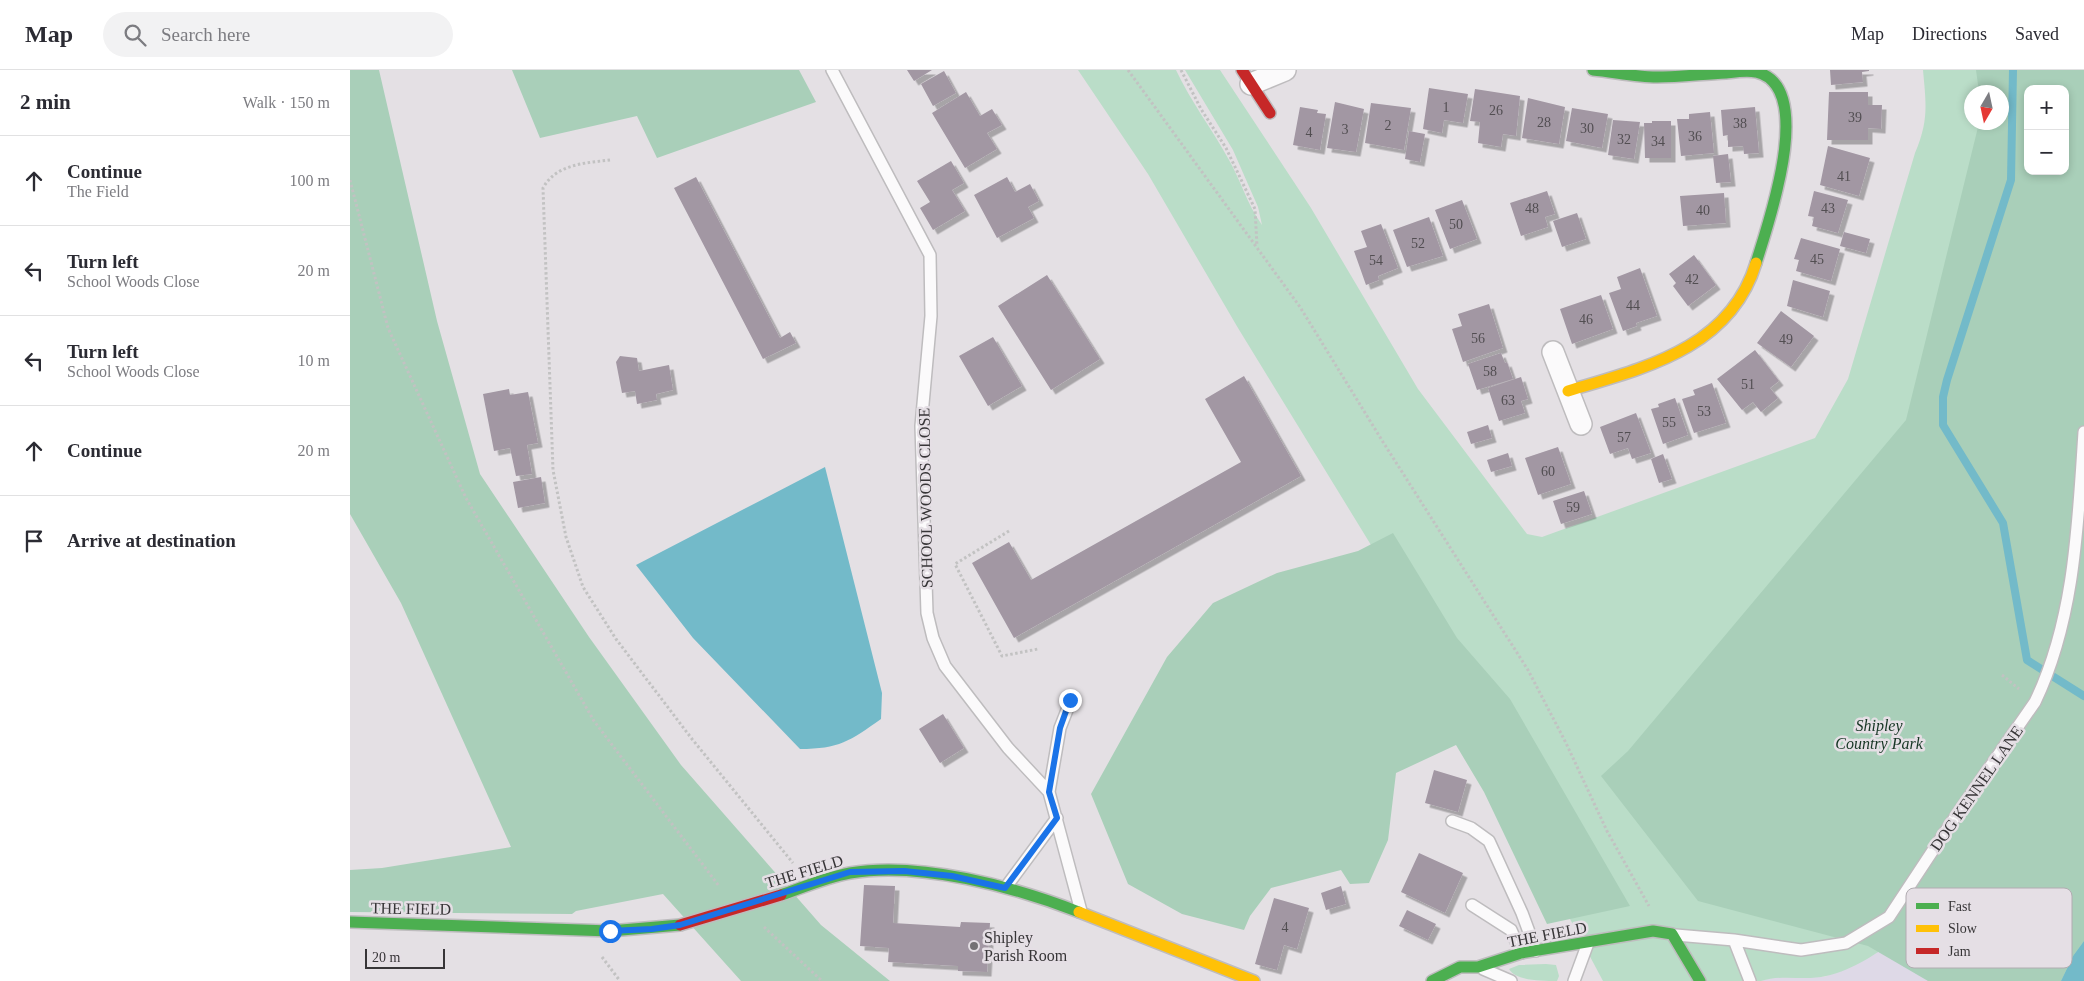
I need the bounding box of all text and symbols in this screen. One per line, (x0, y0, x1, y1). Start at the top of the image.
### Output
search box (103, 12, 453, 57)
text: Map (25, 21, 73, 47)
icon: search (121, 21, 149, 49)
text: Search here (161, 24, 250, 45)
text: Map (1851, 24, 1884, 44)
text: Directions (1912, 24, 1987, 44)
text: Saved (2015, 24, 2059, 44)
north arrow (1964, 85, 2009, 130)
map controls (2024, 85, 2069, 175)
button: + (2024, 85, 2069, 130)
text: 2 min (20, 90, 71, 114)
text: Walk · 150 m (243, 94, 330, 111)
house number: 1 (1443, 100, 1450, 115)
house number: 26 (1489, 103, 1503, 118)
house number: 39 (1848, 110, 1862, 125)
house number: 28 (1537, 115, 1551, 130)
house number: 38 (1733, 116, 1747, 131)
house number: 2 (1385, 118, 1392, 133)
house number: 30 (1580, 121, 1594, 136)
house number: 3 (1342, 122, 1349, 137)
house number: 4 (1306, 125, 1313, 140)
house number: 36 (1688, 129, 1702, 144)
button: − (2024, 130, 2069, 175)
house number: 32 (1617, 132, 1631, 147)
house number: 34 (1651, 134, 1665, 149)
text: Continue (67, 161, 142, 182)
icon: ahead (20, 167, 48, 195)
house number: 41 (1837, 169, 1851, 184)
text: 100 m (290, 172, 330, 189)
text: The Field (67, 183, 129, 200)
house number: 48 (1525, 201, 1539, 216)
house number: 43 (1821, 201, 1835, 216)
house number: 40 (1696, 203, 1710, 218)
house number: 50 (1449, 217, 1463, 232)
house number: 52 (1411, 236, 1425, 251)
text: Turn left (67, 251, 139, 272)
house number: 45 (1810, 252, 1824, 267)
house number: 54 (1369, 253, 1383, 268)
icon: left (20, 257, 48, 285)
text: 20 m (298, 262, 330, 279)
house number: 42 (1685, 272, 1699, 287)
text: School Woods Close (67, 273, 200, 290)
house number: 44 (1626, 298, 1640, 313)
house number: 46 (1579, 312, 1593, 327)
house number: 56 (1471, 331, 1485, 346)
house number: 49 (1779, 332, 1793, 347)
text: Turn left (67, 341, 139, 362)
icon: left (20, 347, 48, 375)
text: 10 m (298, 352, 330, 369)
text: School Woods Close (67, 363, 200, 380)
house number: 58 (1483, 364, 1497, 379)
house number: 51 (1741, 377, 1755, 392)
house number: 63 (1501, 393, 1515, 408)
house number: 53 (1697, 404, 1711, 419)
street label: SCHOOL WOODS CLOSE (915, 408, 936, 588)
house number: 55 (1662, 415, 1676, 430)
house number: 57 (1617, 430, 1631, 445)
icon: ahead (20, 437, 48, 465)
text: Continue (67, 440, 142, 461)
text: 20 m (298, 442, 330, 459)
house number: 60 (1541, 464, 1555, 479)
house number: 59 (1566, 500, 1580, 515)
icon: arrive (20, 527, 48, 555)
text: Arrive at destination (67, 530, 236, 551)
route end (1059, 689, 1082, 712)
park label: Shipley Country Park (1835, 717, 1924, 753)
street label: DOG KENNEL LANE (1927, 722, 2026, 854)
street label: THE FIELD (763, 852, 845, 891)
legend (1906, 888, 2072, 968)
street label: THE FIELD (371, 899, 451, 918)
text: Fast (1948, 899, 1971, 914)
street label: THE FIELD (1506, 918, 1588, 951)
route start (599, 920, 622, 943)
house number: 4 (1282, 920, 1289, 935)
text: Slow (1948, 921, 1978, 936)
place label: Shipley Parish Room (984, 929, 1068, 964)
marker: Shipley Parish Room (968, 940, 980, 952)
text: Jam (1948, 944, 1971, 959)
scale bar (365, 946, 445, 969)
text: 20 m (372, 950, 400, 965)

